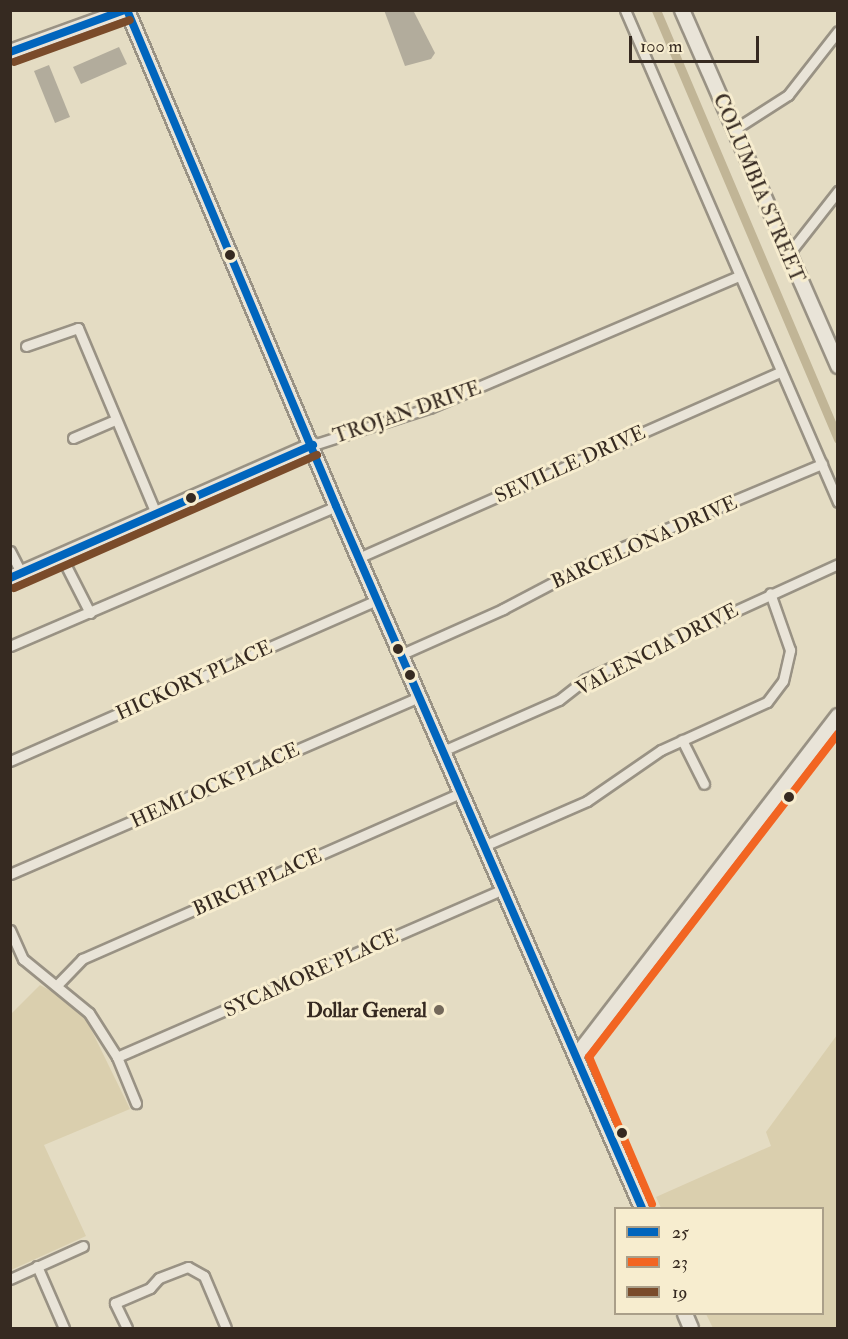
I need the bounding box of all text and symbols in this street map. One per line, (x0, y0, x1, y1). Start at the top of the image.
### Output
scale bar (632, 24, 762, 62)
text: 100 m (640, 35, 683, 58)
street label: COLUMBIA STREET (708, 90, 810, 286)
unlabelled marker (224, 249, 236, 261)
street label: TROJAN DRIVE (330, 375, 484, 449)
street label: SEVILLE DRIVE (491, 420, 649, 508)
street label: BARCELONA DRIVE (547, 490, 741, 594)
unlabelled marker (185, 492, 197, 504)
street label: VALENCIA DRIVE (572, 598, 742, 700)
street label: HICKORY PLACE (112, 635, 276, 725)
unlabelled marker (392, 643, 404, 655)
unlabelled marker (404, 669, 416, 681)
street label: HEMLOCK PLACE (127, 737, 303, 833)
unlabelled marker (783, 791, 795, 803)
street label: BIRCH PLACE (189, 843, 325, 921)
street label: SYCAMORE PLACE (220, 924, 402, 1022)
place label: Dollar General (306, 998, 427, 1022)
marker: Dollar General (432, 1003, 446, 1017)
unlabelled marker (616, 1127, 628, 1139)
legend (614, 1207, 824, 1315)
text: 25 (672, 1221, 689, 1244)
text: 23 (672, 1251, 688, 1274)
text: 19 (672, 1281, 688, 1304)

